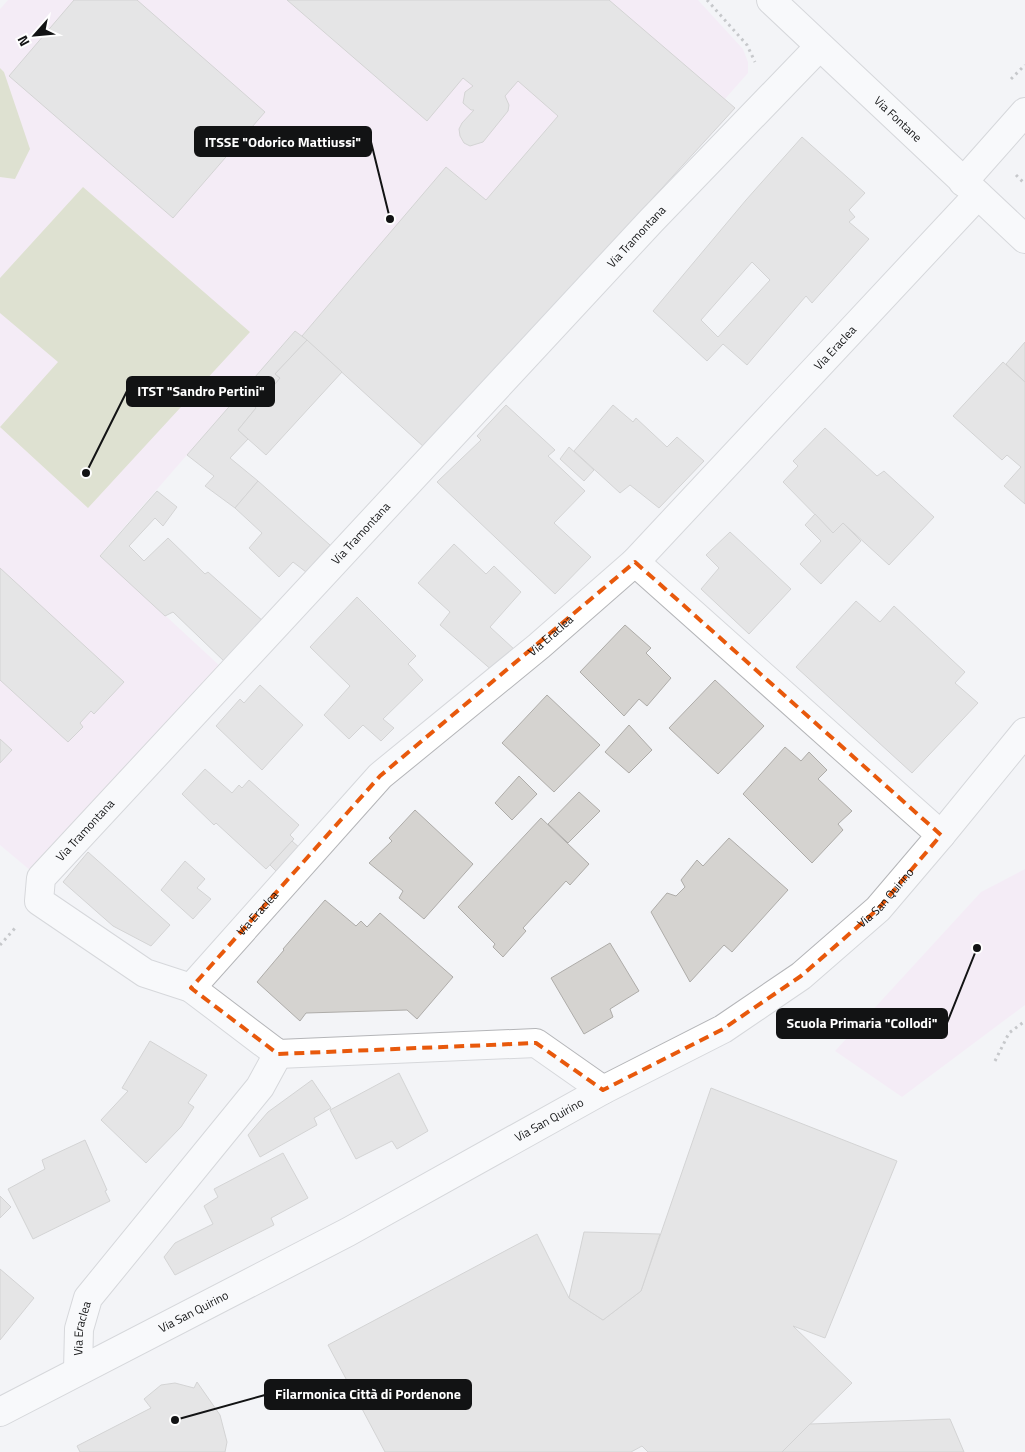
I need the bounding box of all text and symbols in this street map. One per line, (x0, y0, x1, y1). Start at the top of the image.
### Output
north arrow (10, 10, 60, 60)
text: N (11, 32, 35, 50)
street label: Via Fontane (870, 91, 926, 146)
callout: ITSSE "Odorico Mattiussi" (195, 127, 371, 156)
text: ITSSE "Odorico Mattiussi" (205, 131, 361, 152)
street label: Via Tramontana (602, 201, 670, 272)
street label: Via Eraclea (809, 321, 861, 374)
callout: ITST "Sandro Pertini" (127, 377, 274, 406)
text: ITST "Sandro Pertini" (137, 380, 265, 401)
street label: Via Tramontana (327, 498, 394, 569)
street label: Via Eraclea (523, 610, 577, 661)
street label: Via Tramontana (51, 794, 119, 865)
street label: Via San Quirino (853, 863, 918, 932)
street label: Via Eraclea (232, 886, 283, 940)
callout: Scuola Primaria "Collodi" (777, 1009, 947, 1038)
text: Scuola Primaria "Collodi" (787, 1012, 937, 1033)
street label: Via San Quirino (511, 1093, 587, 1146)
street label: Via San Quirino (155, 1285, 232, 1337)
street label: Via Eraclea (68, 1299, 96, 1356)
callout: Filarmonica Città di Pordenone (265, 1380, 471, 1409)
text: Filarmonica Città di Pordenone (275, 1383, 461, 1404)

